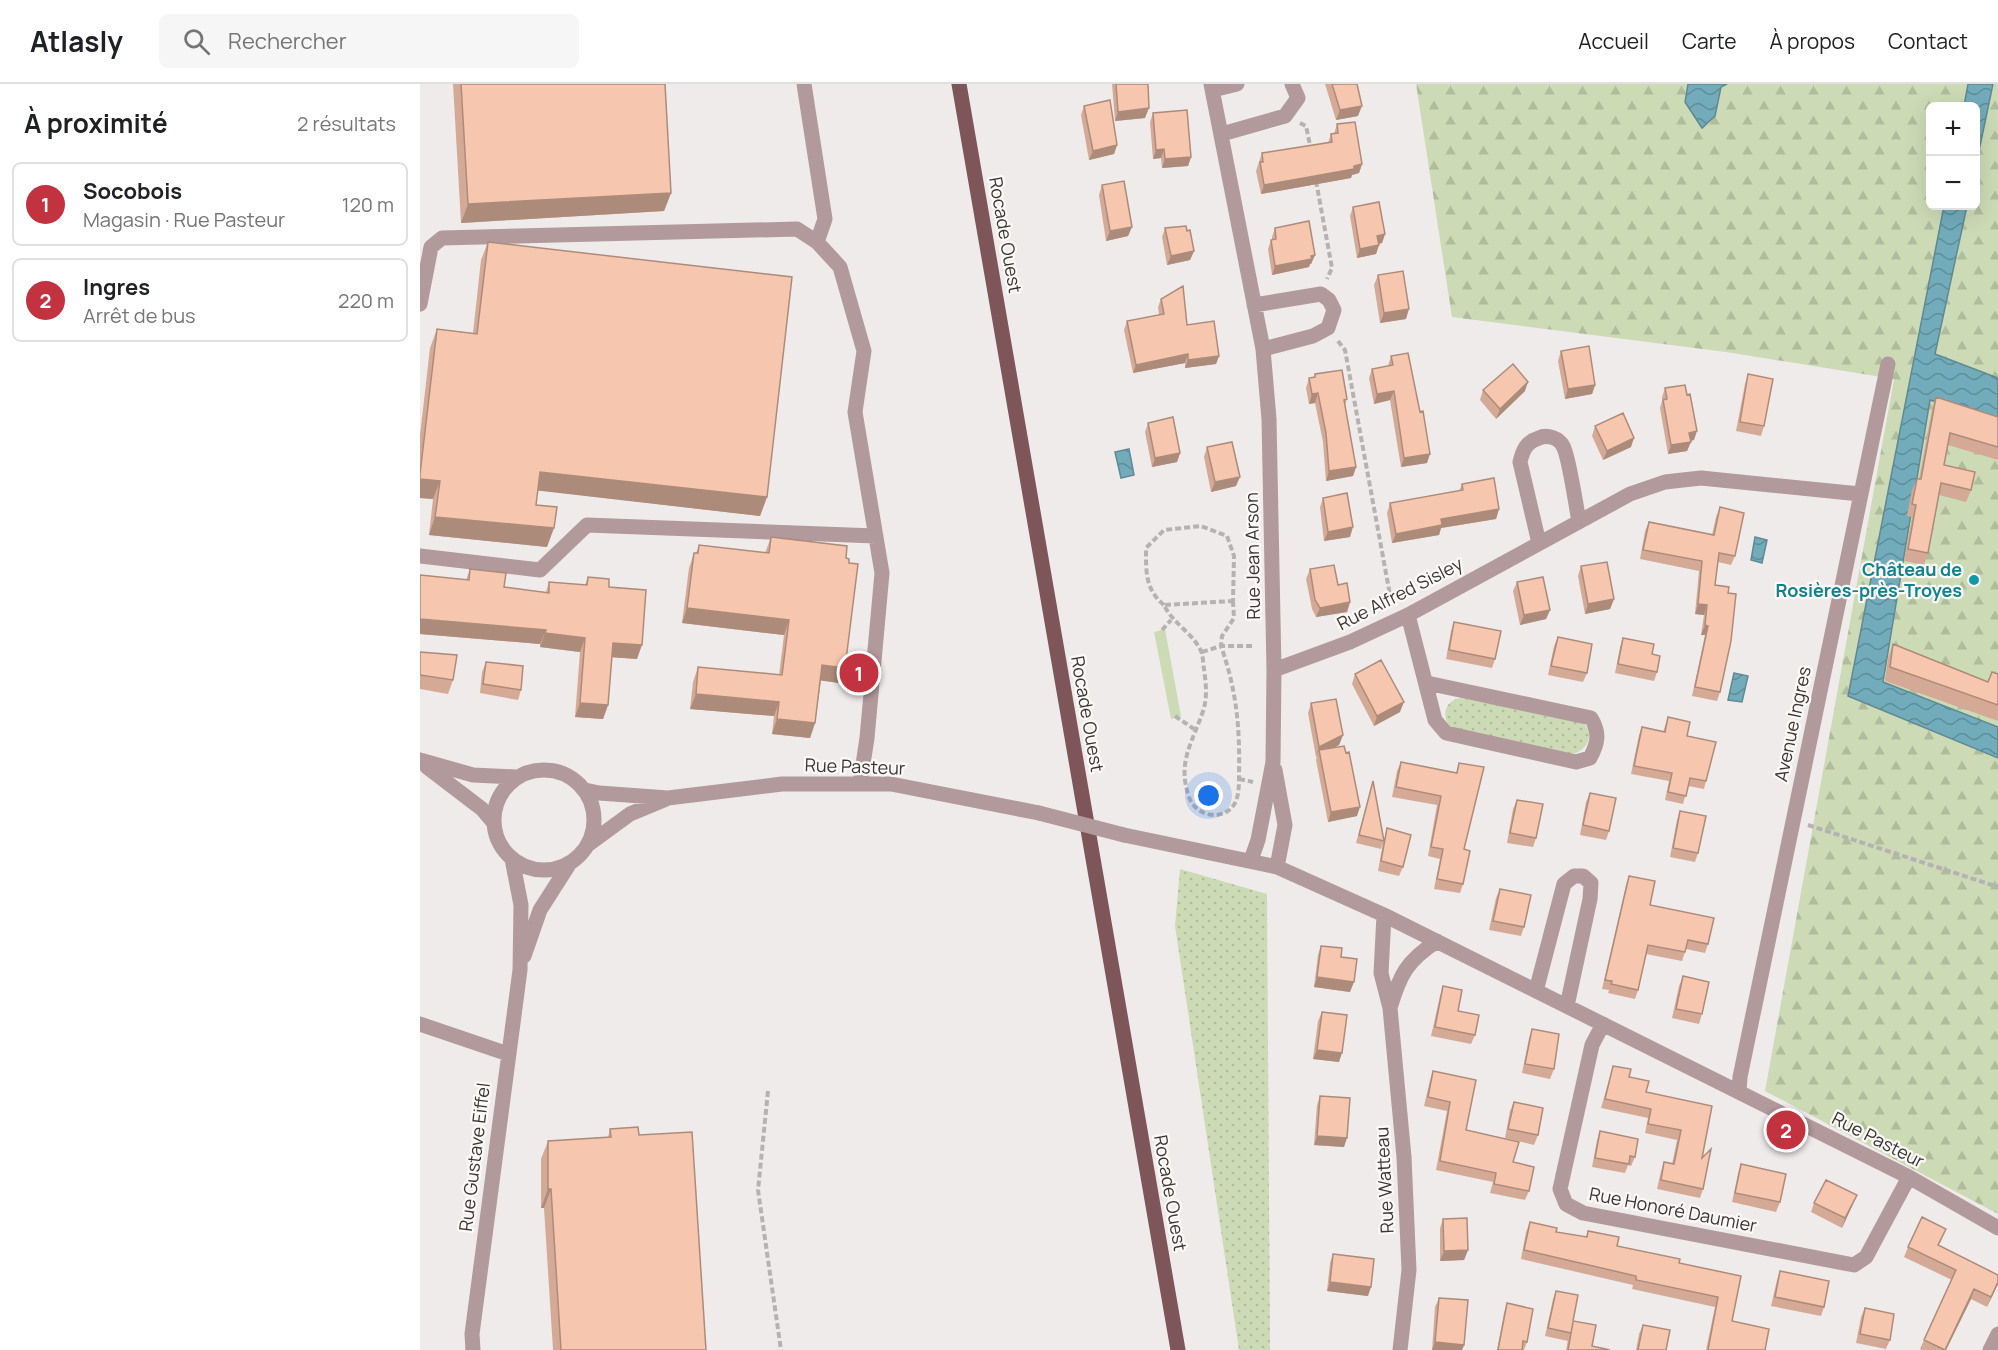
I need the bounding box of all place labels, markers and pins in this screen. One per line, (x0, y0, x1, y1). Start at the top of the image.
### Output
place label: Château de Rosières-près-Troyes (1775, 557, 1962, 602)
marker: Château de Rosières-près-Troyes (1967, 573, 1981, 587)
pin: 1 (840, 650, 878, 696)
pin: 2 (1766, 1108, 1806, 1152)

